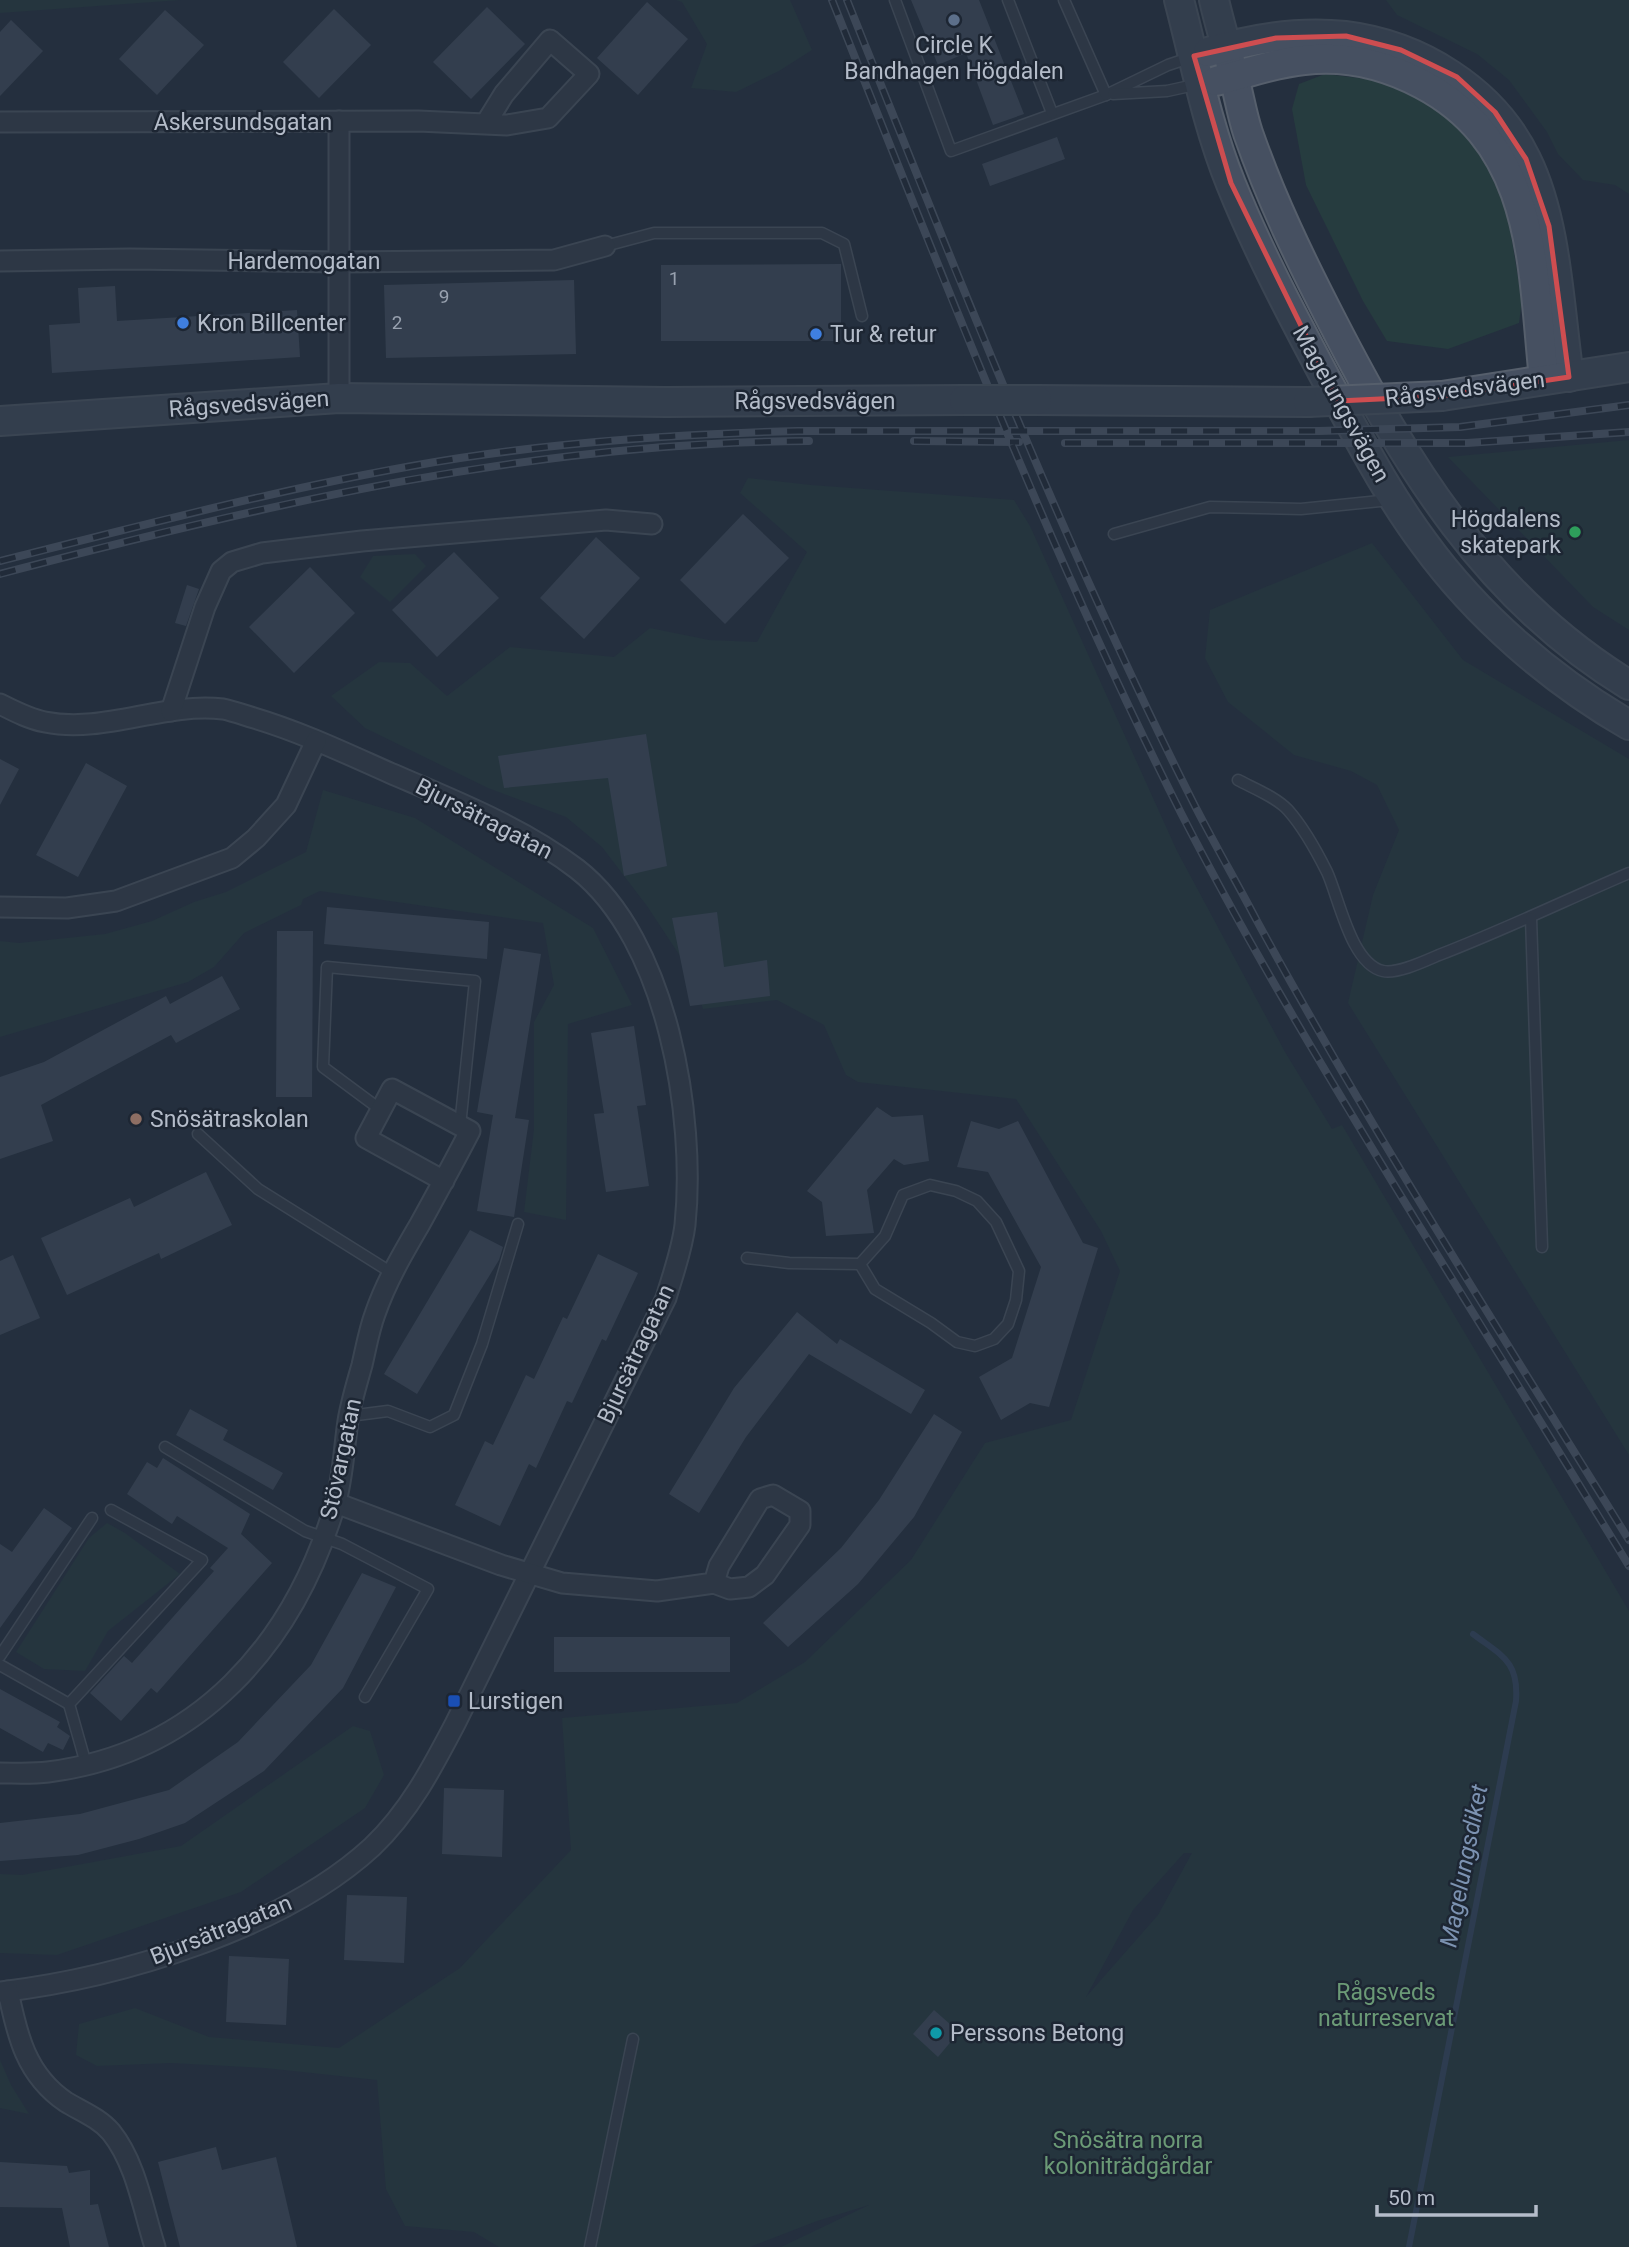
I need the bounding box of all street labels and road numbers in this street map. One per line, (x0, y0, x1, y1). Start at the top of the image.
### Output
street label: Askersundsgatan (154, 109, 332, 136)
street label: Hardemogatan (227, 248, 381, 275)
street label: Magelungsvägen (1287, 321, 1395, 487)
street label: Rågsvedsvägen (1384, 366, 1546, 412)
street label: Rågsvedsvägen (168, 385, 330, 423)
street label: Rågsvedsvägen (735, 388, 895, 415)
street label: Bjursätragatan (411, 773, 557, 865)
street label: Bjursätragatan (592, 1280, 680, 1428)
street label: Stövargatan (315, 1396, 367, 1522)
street label: Bjursätragatan (146, 1889, 296, 1971)

